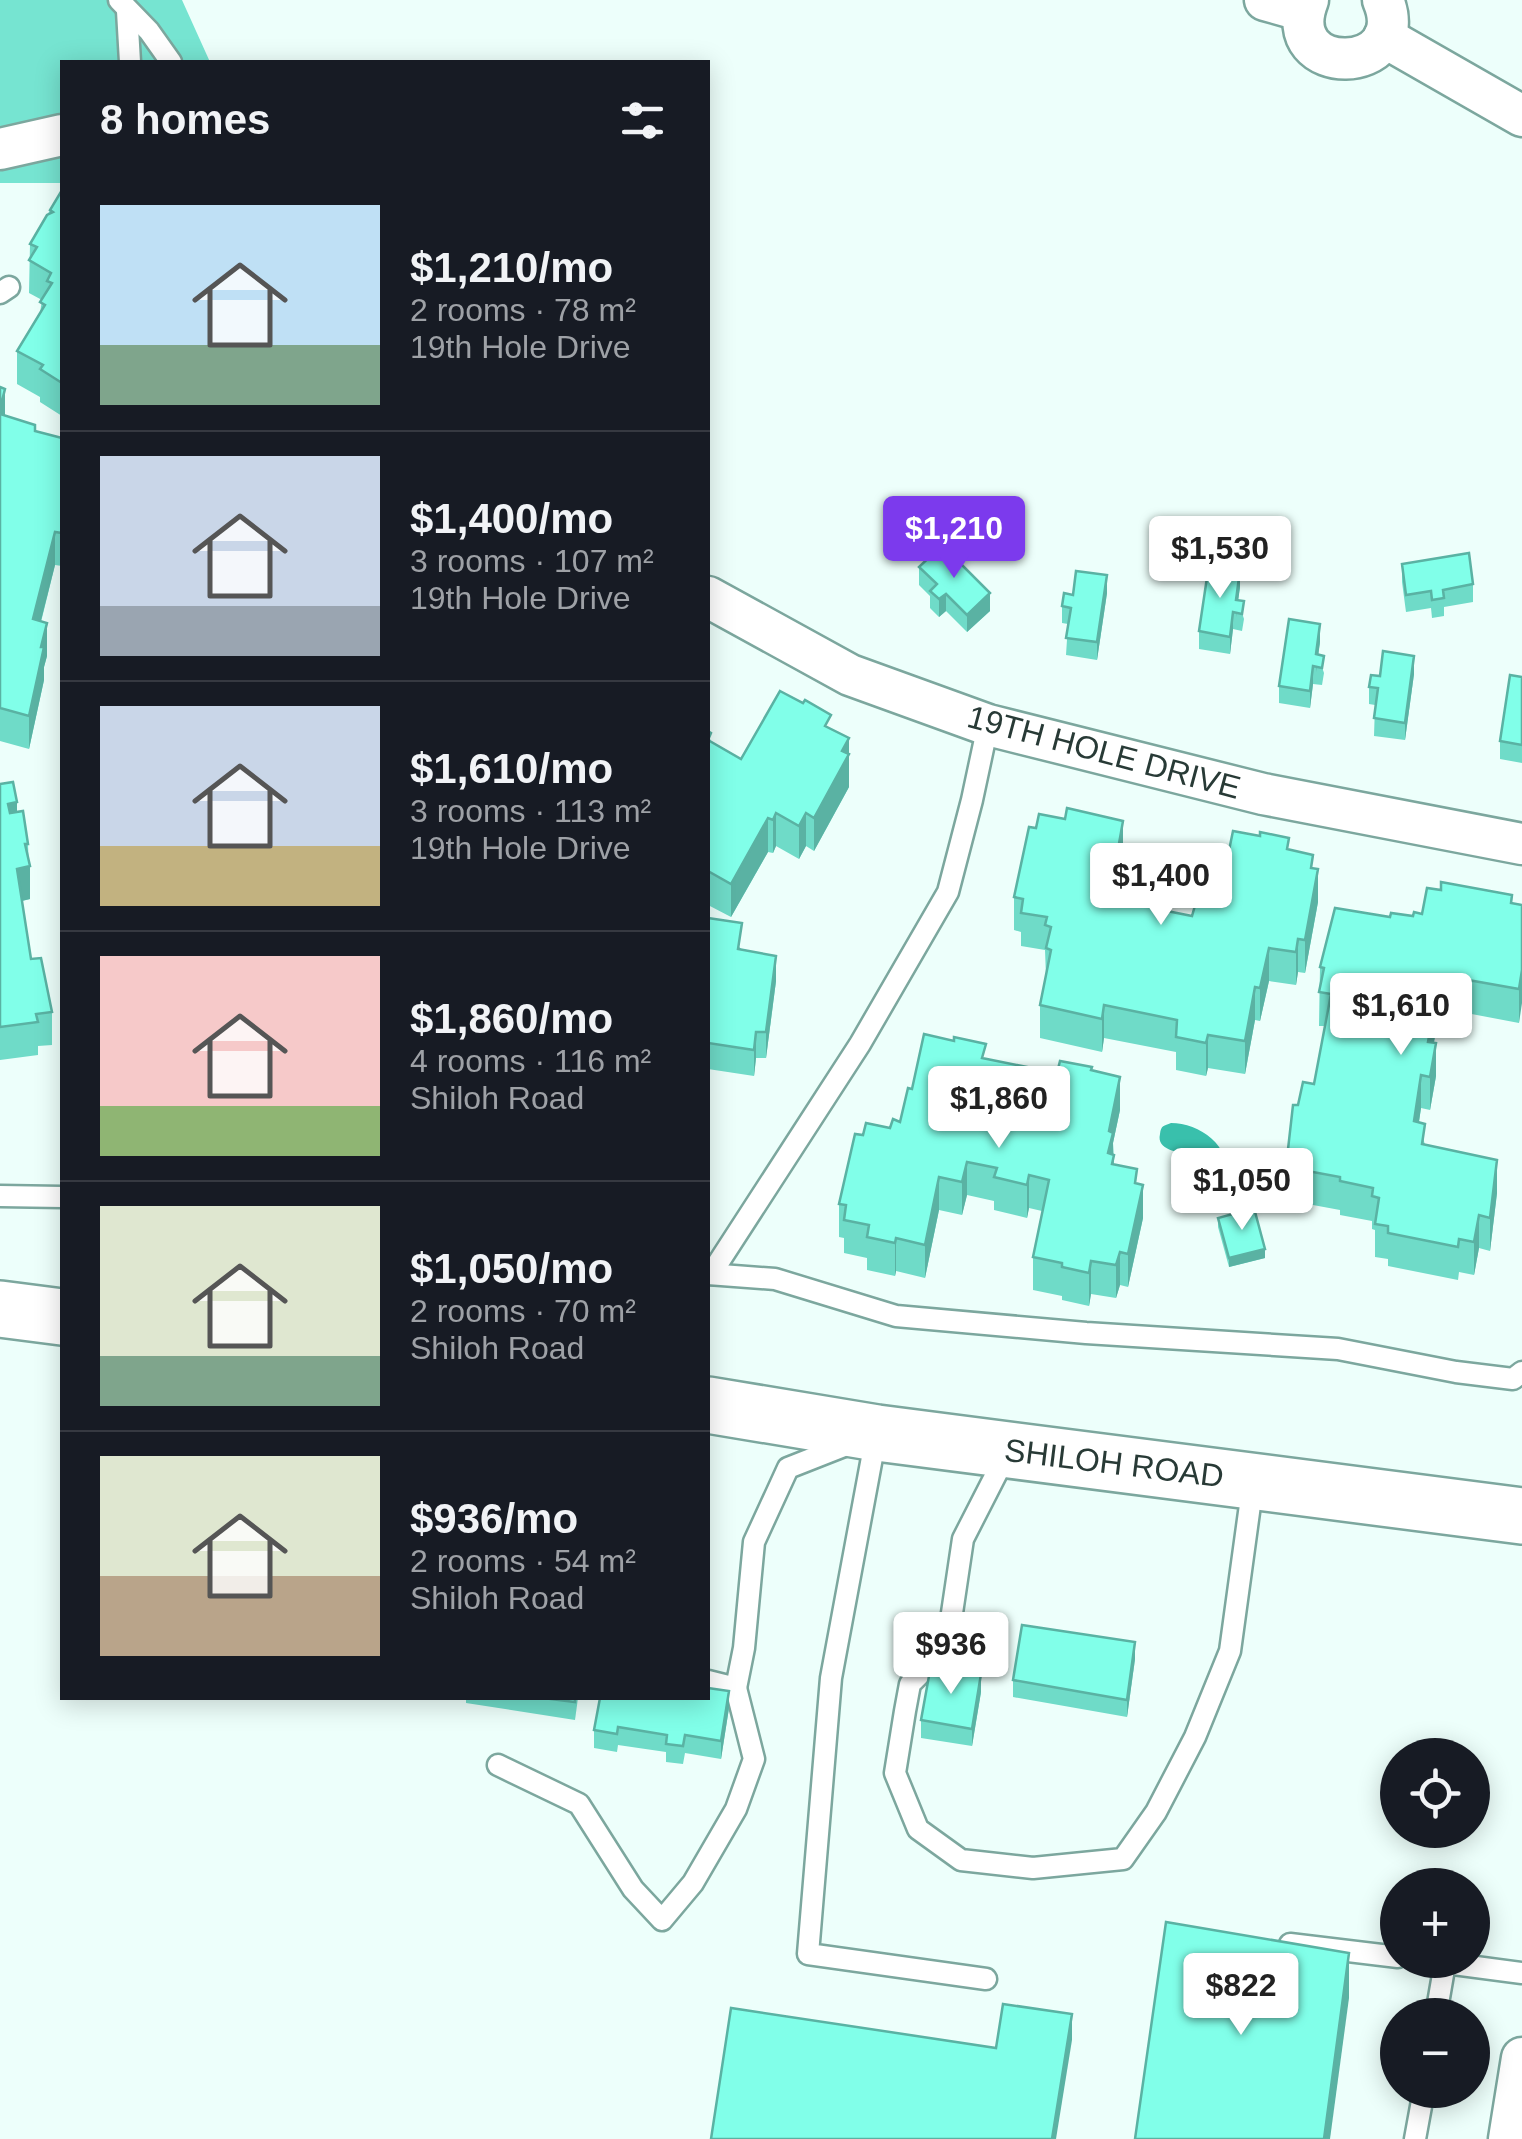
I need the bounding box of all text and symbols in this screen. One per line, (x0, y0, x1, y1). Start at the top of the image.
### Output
icon: filters (615, 93, 670, 148)
text: 8 homes (100, 96, 270, 143)
text: $1,210/mo (410, 244, 613, 291)
icon: home (180, 245, 300, 365)
text: 2 rooms · 78 m² (410, 292, 636, 328)
text: 19th Hole Drive (410, 329, 631, 365)
text: $1,400/mo (410, 495, 613, 542)
icon: home (180, 496, 300, 616)
pin: $1,210 (873, 496, 1035, 581)
text: $1,210 (905, 510, 1003, 546)
pin: $1,530 (1139, 516, 1301, 601)
text: $1,530 (1171, 530, 1269, 566)
text: 3 rooms · 107 m² (410, 543, 654, 579)
text: 19th Hole Drive (410, 580, 631, 616)
street label: 19TH HOLE DRIVE (964, 698, 1244, 806)
text: $1,610/mo (410, 745, 613, 792)
icon: home (180, 746, 300, 866)
text: 3 rooms · 113 m² (410, 793, 651, 829)
text: 19th Hole Drive (410, 830, 631, 866)
pin: $1,400 (1080, 843, 1242, 928)
text: $1,400 (1112, 857, 1210, 893)
pin: $1,610 (1320, 973, 1482, 1058)
text: $1,610 (1352, 987, 1450, 1023)
text: $1,860/mo (410, 995, 613, 1042)
icon: home (180, 996, 300, 1116)
text: 4 rooms · 116 m² (410, 1043, 651, 1079)
pin: $1,860 (918, 1066, 1080, 1151)
text: Shiloh Road (410, 1080, 584, 1116)
text: $1,860 (950, 1080, 1048, 1116)
pin: $1,050 (1161, 1148, 1323, 1233)
text: $1,050 (1193, 1162, 1291, 1198)
text: $1,050/mo (410, 1245, 613, 1292)
icon: home (180, 1246, 300, 1366)
text: 2 rooms · 70 m² (410, 1293, 636, 1329)
text: Shiloh Road (410, 1330, 584, 1366)
street label: SHILOH ROAD (1002, 1432, 1226, 1494)
text: $936/mo (410, 1495, 578, 1542)
icon: home (180, 1496, 300, 1616)
text: 2 rooms · 54 m² (410, 1543, 636, 1579)
text: Shiloh Road (410, 1580, 584, 1616)
pin: $936 (892, 1612, 1010, 1697)
text: $936 (915, 1626, 987, 1662)
map controls (1380, 1738, 1490, 2108)
button: locate (1380, 1738, 1490, 1848)
button: + (1380, 1868, 1490, 1978)
pin: $822 (1182, 1953, 1300, 2038)
text: $822 (1205, 1967, 1277, 2003)
button: − (1380, 1998, 1490, 2108)

